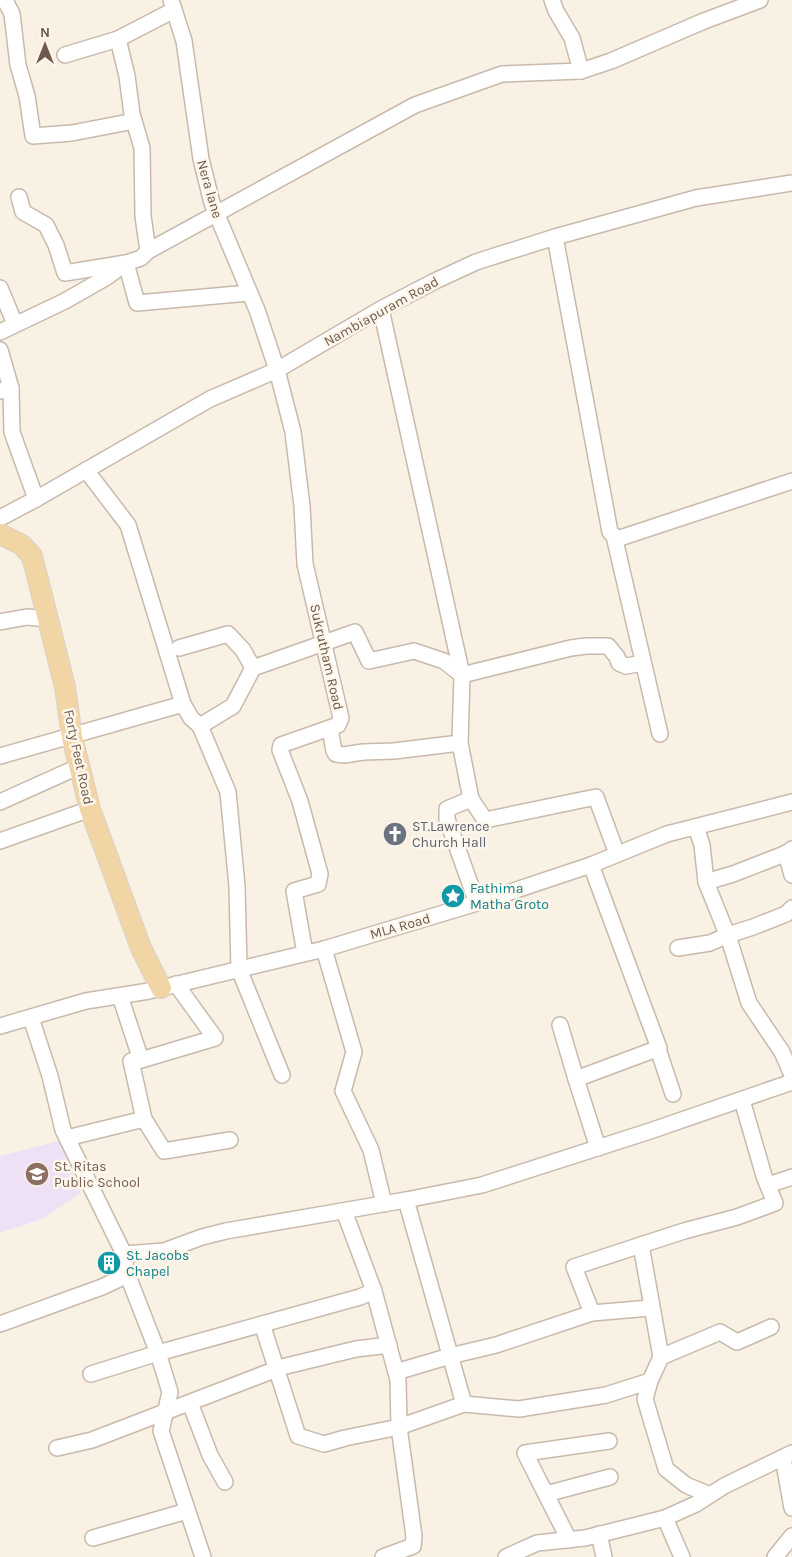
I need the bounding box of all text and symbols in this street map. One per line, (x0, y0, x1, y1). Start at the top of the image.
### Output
north arrow (20, 20, 70, 70)
text: N (40, 24, 50, 41)
street label: Nera lane (193, 158, 226, 220)
street label: Nambiapuram Road (321, 273, 442, 350)
street label: Sukrutham Road (306, 602, 347, 712)
street label: Forty Feet Road (60, 708, 97, 806)
place label: ST.Lawrence Church Hall (412, 818, 489, 851)
church icon: ST.Lawrence Church Hall (382, 821, 408, 847)
place label: Fathima Matha Groto (470, 880, 549, 913)
place icon: Fathima Matha Groto (440, 883, 466, 909)
street label: MLA Road (368, 910, 432, 943)
place label: St. Ritas Public School (54, 1158, 141, 1191)
school or university icon: St. Ritas Public School (24, 1161, 50, 1187)
place label: St. Jacobs Chapel (126, 1247, 189, 1280)
building icon: St. Jacobs Chapel (96, 1250, 122, 1276)

